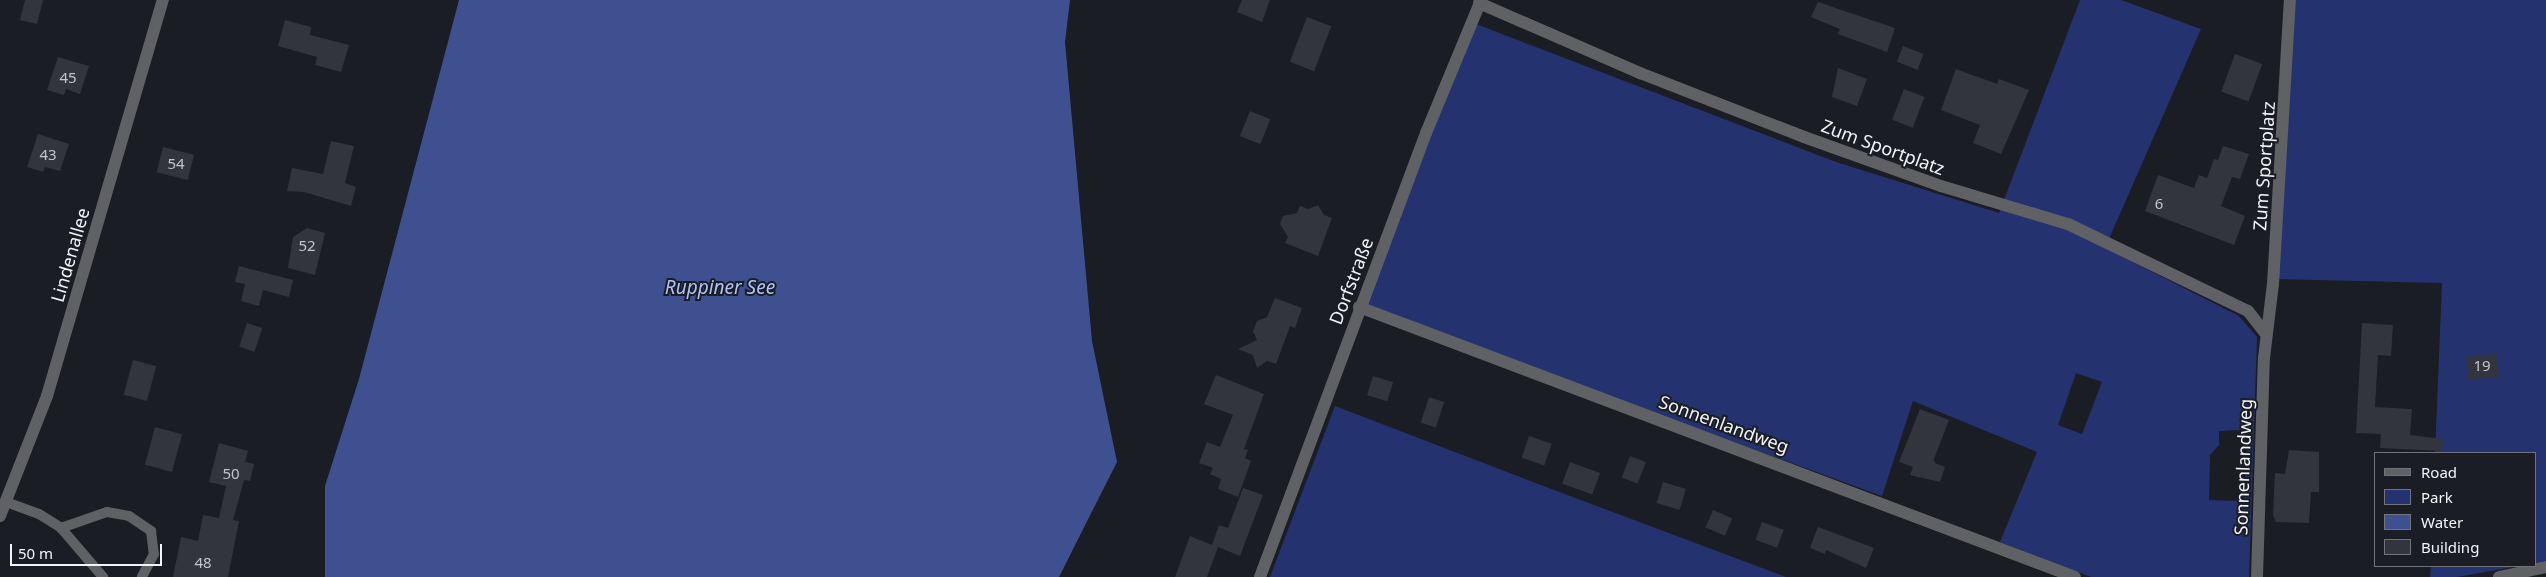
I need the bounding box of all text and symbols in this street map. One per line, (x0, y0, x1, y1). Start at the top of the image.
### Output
house number: 45 (59, 69, 77, 87)
street label: Zum Sportplatz (2249, 101, 2279, 231)
street label: Zum Sportplatz (1818, 115, 1948, 179)
house number: 43 (39, 146, 57, 164)
house number: 54 (167, 155, 185, 173)
house number: 6 (2155, 195, 2163, 213)
street label: Lindenallee (46, 205, 94, 305)
street label: Dorfstraße (1325, 234, 1377, 328)
house number: 52 (298, 237, 316, 255)
water label: Ruppiner See (665, 277, 775, 299)
house number: 19 (2473, 357, 2491, 375)
street label: Sonnenlandweg (1656, 390, 1792, 458)
street label: Sonnenlandweg (2230, 398, 2256, 536)
legend (2374, 452, 2536, 567)
text: Road (2421, 462, 2457, 482)
house number: 50 (222, 465, 240, 483)
text: Park (2421, 487, 2453, 507)
text: Water (2421, 512, 2463, 532)
scale bar (12, 534, 165, 566)
text: Building (2421, 537, 2479, 557)
text: 50 m (18, 543, 53, 563)
house number: 48 (194, 554, 212, 572)

